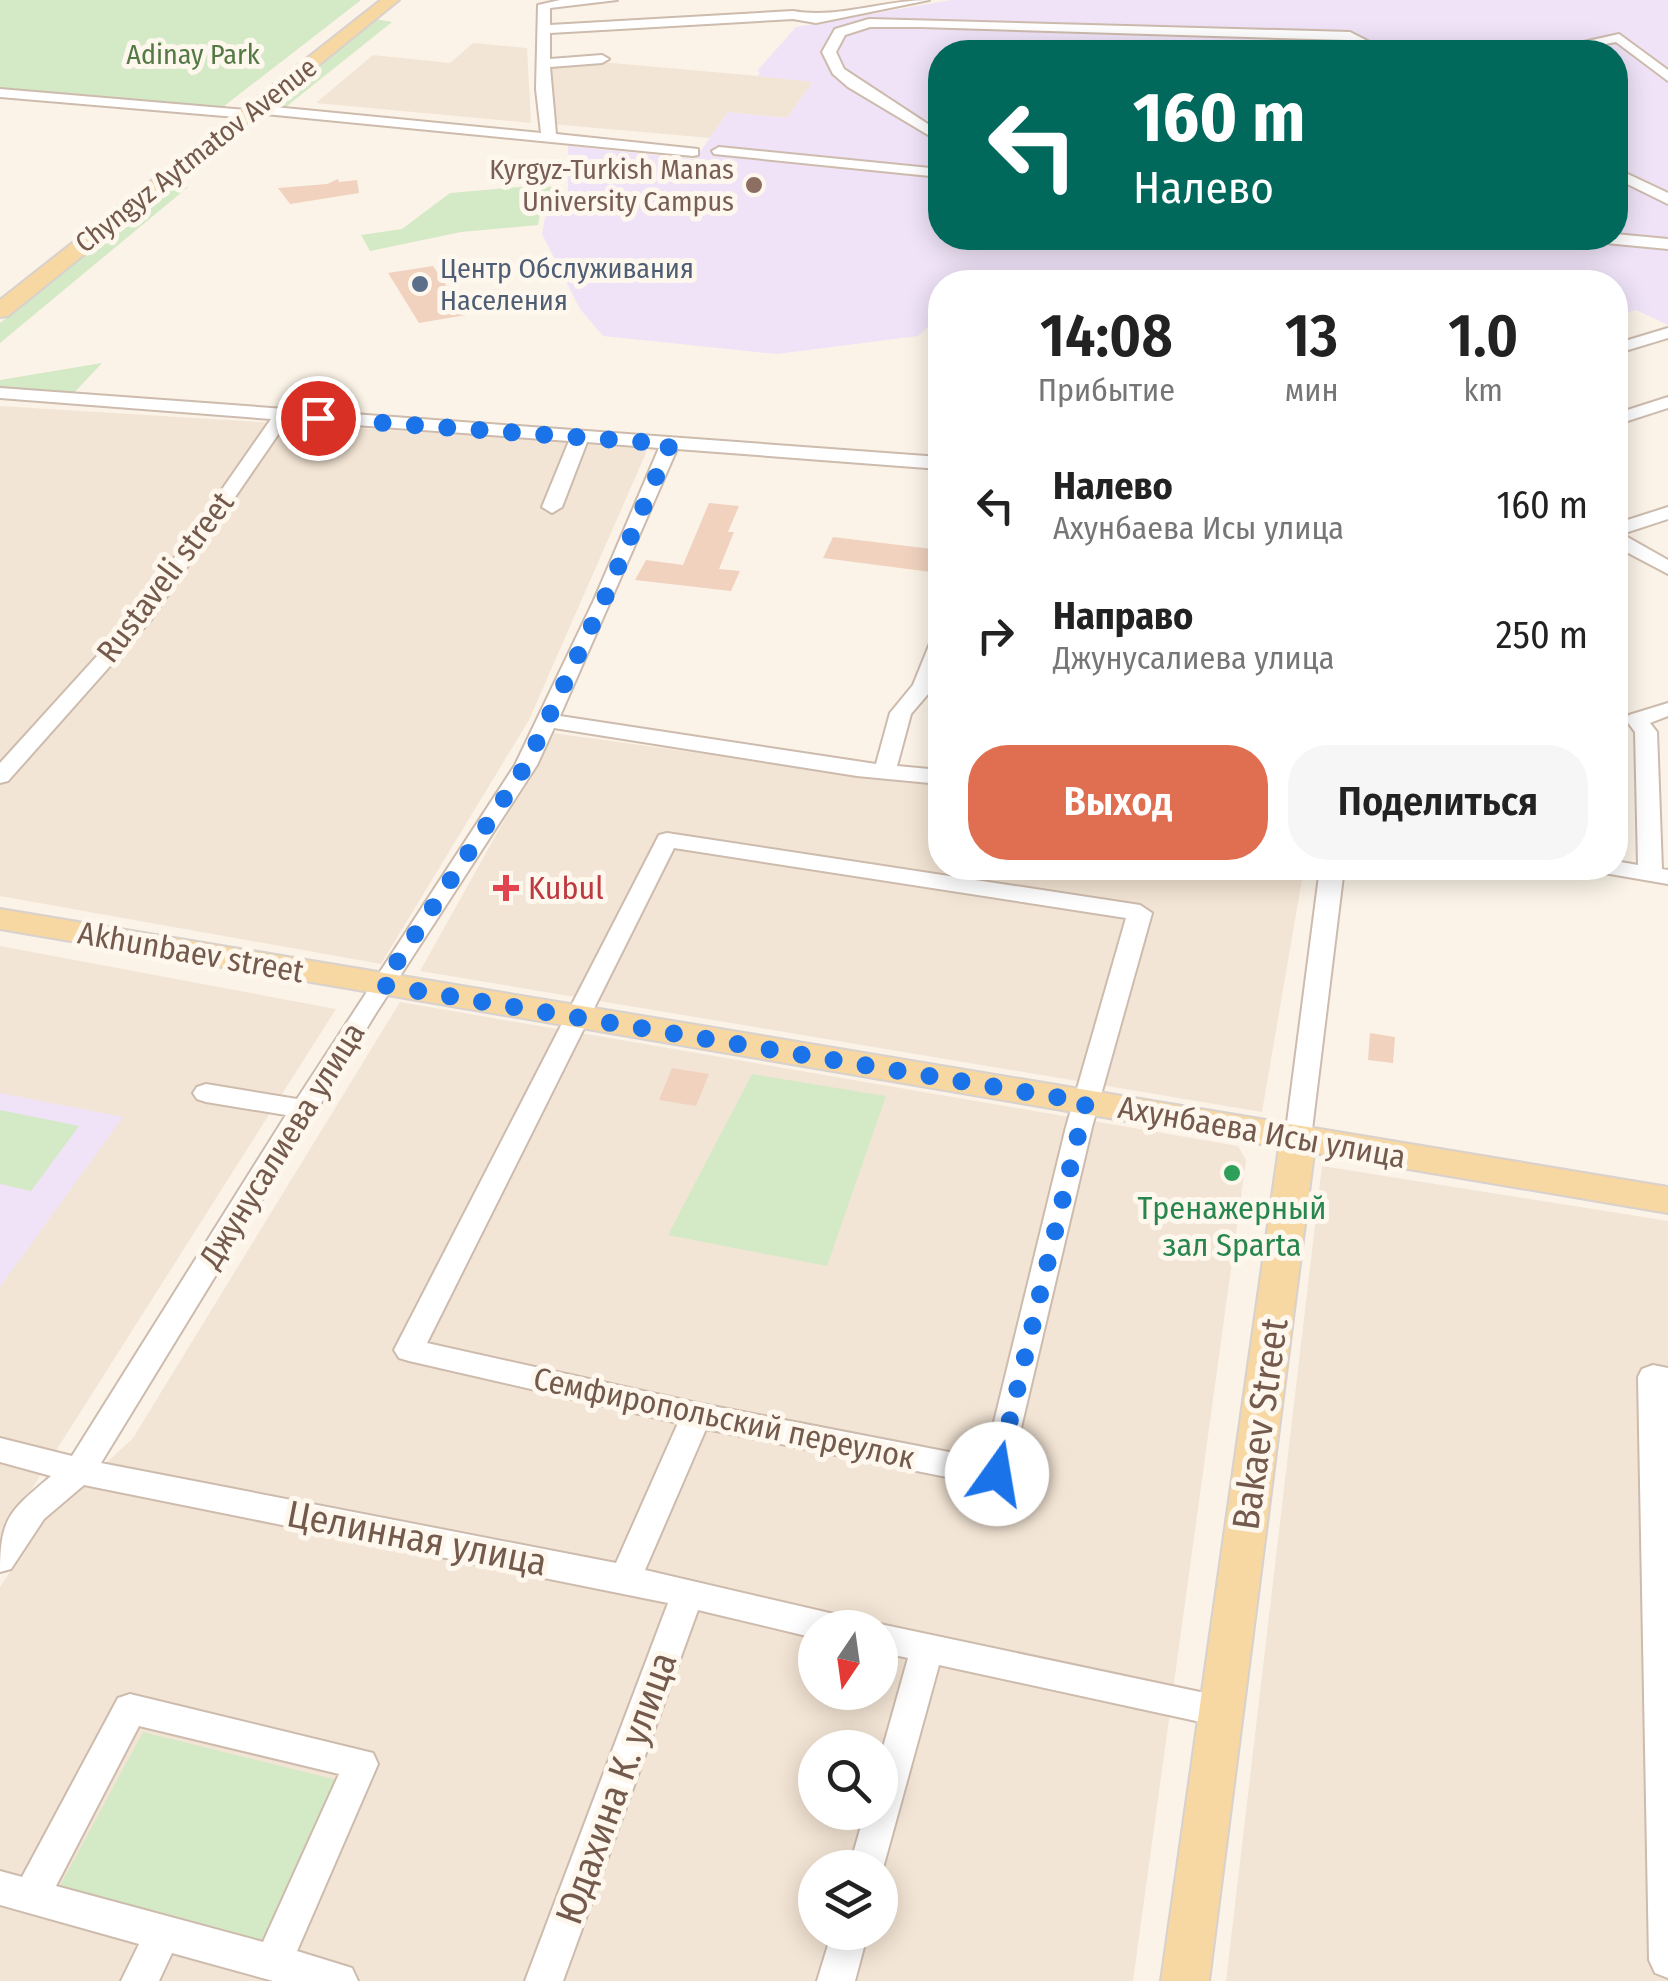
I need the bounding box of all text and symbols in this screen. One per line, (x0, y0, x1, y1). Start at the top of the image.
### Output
park label: Adinay Park (126, 38, 261, 71)
street label: Chyngyz Aytmatov Avenue (69, 51, 323, 259)
text: 160 m (1133, 76, 1305, 160)
icon: left (968, 80, 1098, 210)
place label: Kyrgyz-Turkish Manas University Campus (489, 153, 734, 218)
text: Налево (1133, 161, 1274, 215)
marker: Kyrgyz-Turkish Manas University Campus (743, 174, 765, 196)
place label: Центр Обслуживания Населения (440, 252, 694, 317)
marker: Центр Обслуживания Населения (409, 273, 431, 295)
text: 14:08 (1040, 300, 1173, 372)
text: 13 (1285, 300, 1338, 372)
text: 1.0 (1448, 300, 1518, 372)
text: Прибытие (1038, 371, 1175, 409)
text: мин (1285, 371, 1338, 409)
text: km (1463, 371, 1503, 409)
pin (276, 376, 361, 461)
icon: arrive (291, 391, 346, 446)
text: Налево (1053, 463, 1173, 509)
icon: left (968, 478, 1023, 533)
text: 160 m (1496, 482, 1588, 528)
street label: Rustaveli street (89, 484, 242, 670)
text: Ахунбаева Исы улица (1053, 509, 1344, 547)
text: Направо (1053, 593, 1193, 639)
icon: right (968, 608, 1023, 663)
text: 250 m (1496, 612, 1588, 658)
text: Джунусалиева улица (1053, 639, 1334, 677)
button: Выход (968, 745, 1268, 860)
button: Поделиться (1288, 745, 1588, 860)
place label: Kubul (528, 869, 604, 907)
marker: Kubul (493, 875, 519, 901)
street label: Akhunbaev street (75, 913, 307, 991)
street label: Джунусалиева улица (191, 1016, 373, 1275)
street label: Ахунбаева Исы улица (1115, 1088, 1409, 1176)
marker: Тренажерный зал Sparta (1221, 1162, 1243, 1184)
place label: Тренажерный зал Sparta (1138, 1189, 1326, 1264)
street label: Bakaev Street (1222, 1315, 1298, 1533)
street label: Семфиропольский переулок (530, 1359, 918, 1477)
position arrow (945, 1422, 1049, 1526)
street label: Целинная улица (283, 1490, 551, 1586)
north arrow (798, 1610, 898, 1710)
map controls (798, 1610, 898, 1950)
street label: Юдахина К. улица (546, 1646, 686, 1930)
button: search (798, 1730, 898, 1830)
button: layers (798, 1850, 898, 1950)

